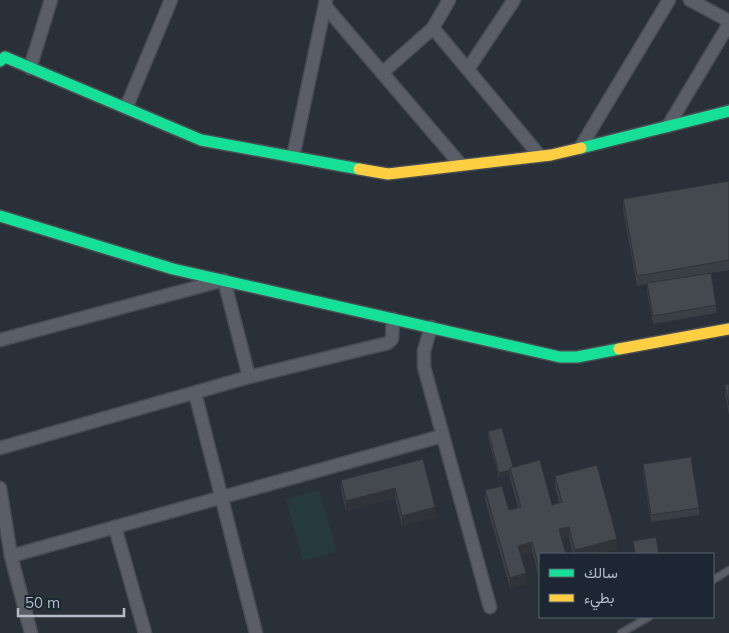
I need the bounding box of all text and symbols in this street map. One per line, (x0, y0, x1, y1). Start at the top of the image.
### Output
legend (539, 553, 714, 618)
text: سالك (584, 563, 618, 582)
scale bar (18, 586, 124, 618)
text: بطيء (584, 588, 614, 611)
text: 50 m (25, 593, 60, 612)

